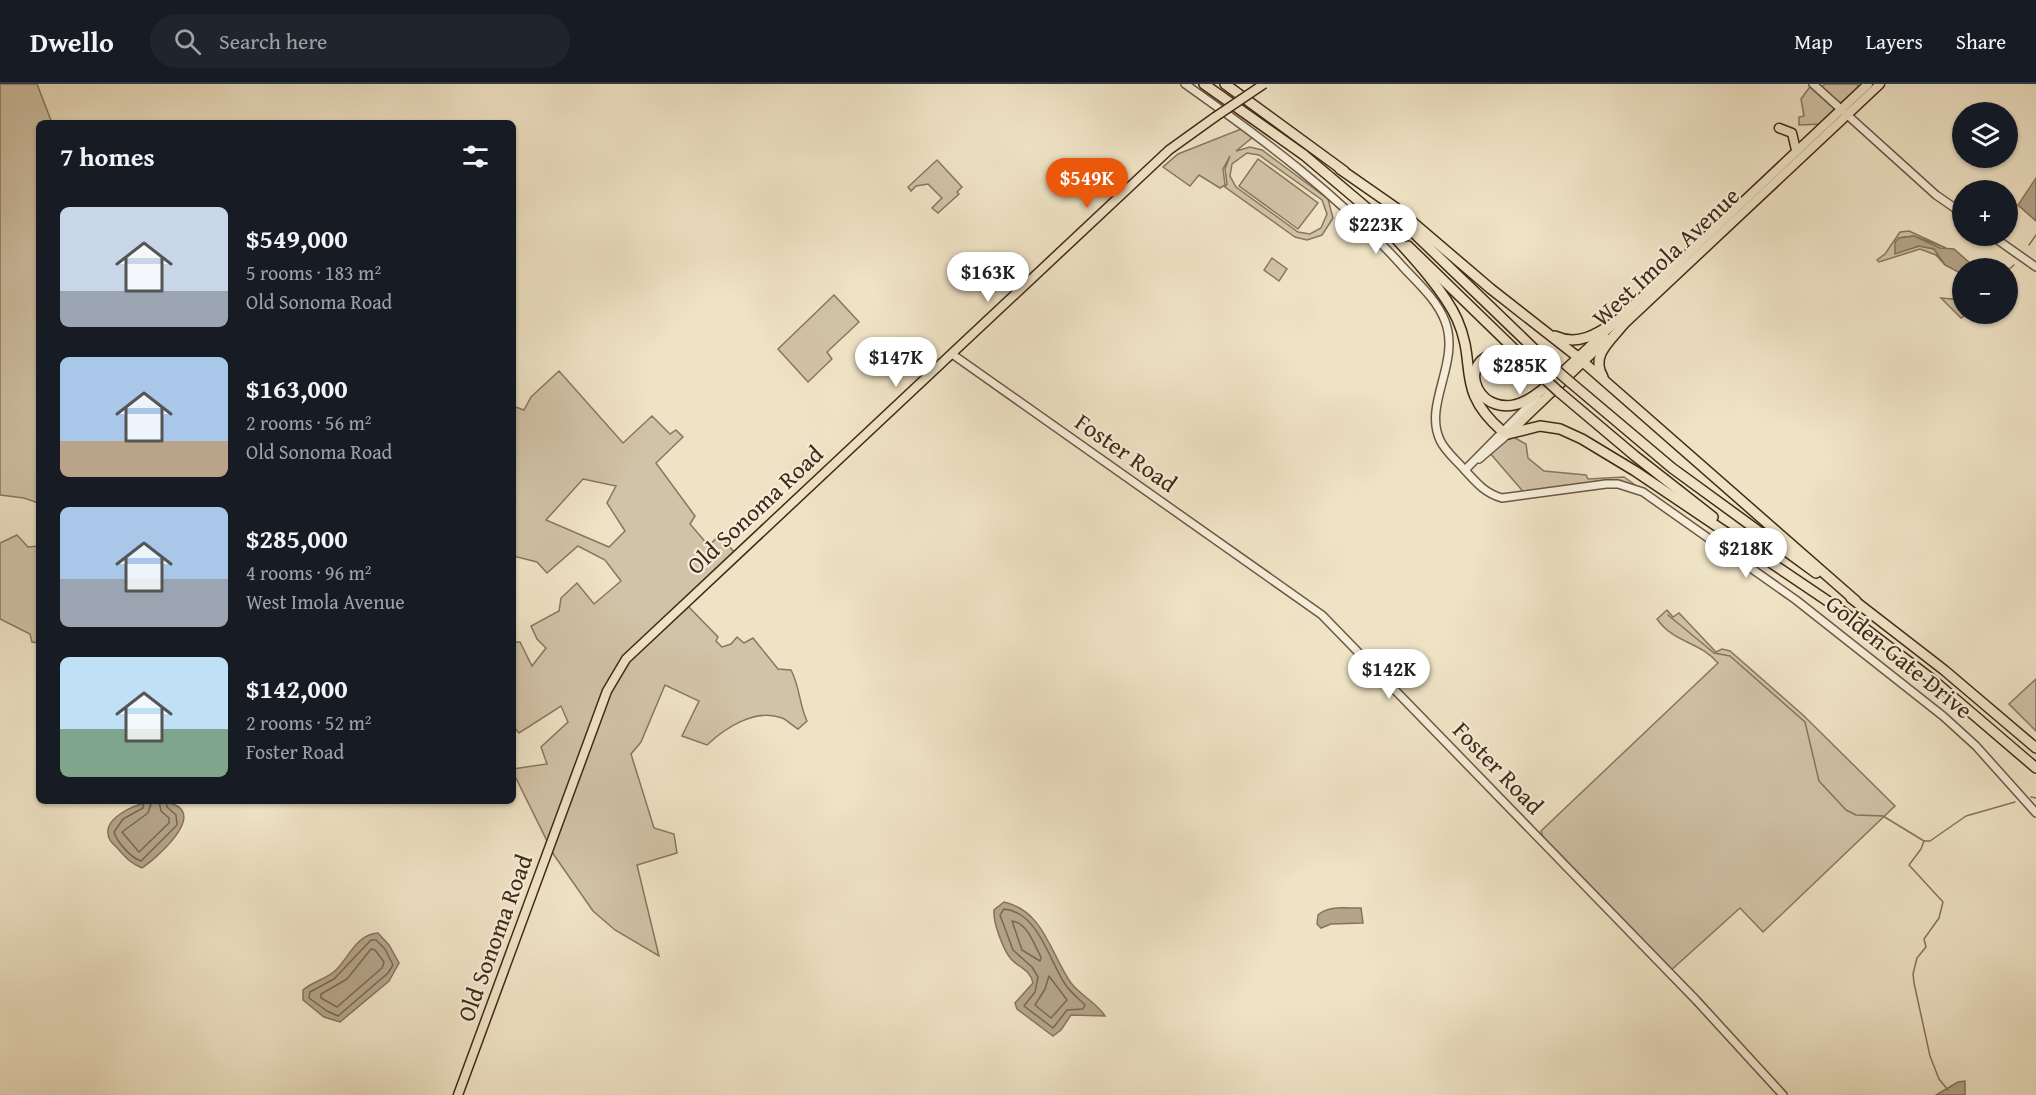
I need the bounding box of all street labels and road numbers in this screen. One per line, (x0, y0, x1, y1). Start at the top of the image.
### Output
street label: West Imola Avenue (1584, 179, 1747, 334)
street label: Foster Road (1068, 405, 1185, 501)
street label: Old Sonoma Road (679, 437, 831, 582)
street label: Golden Gate Drive (1818, 586, 1980, 727)
street label: Foster Road (1445, 713, 1552, 822)
street label: Old Sonoma Road (448, 849, 541, 1026)

